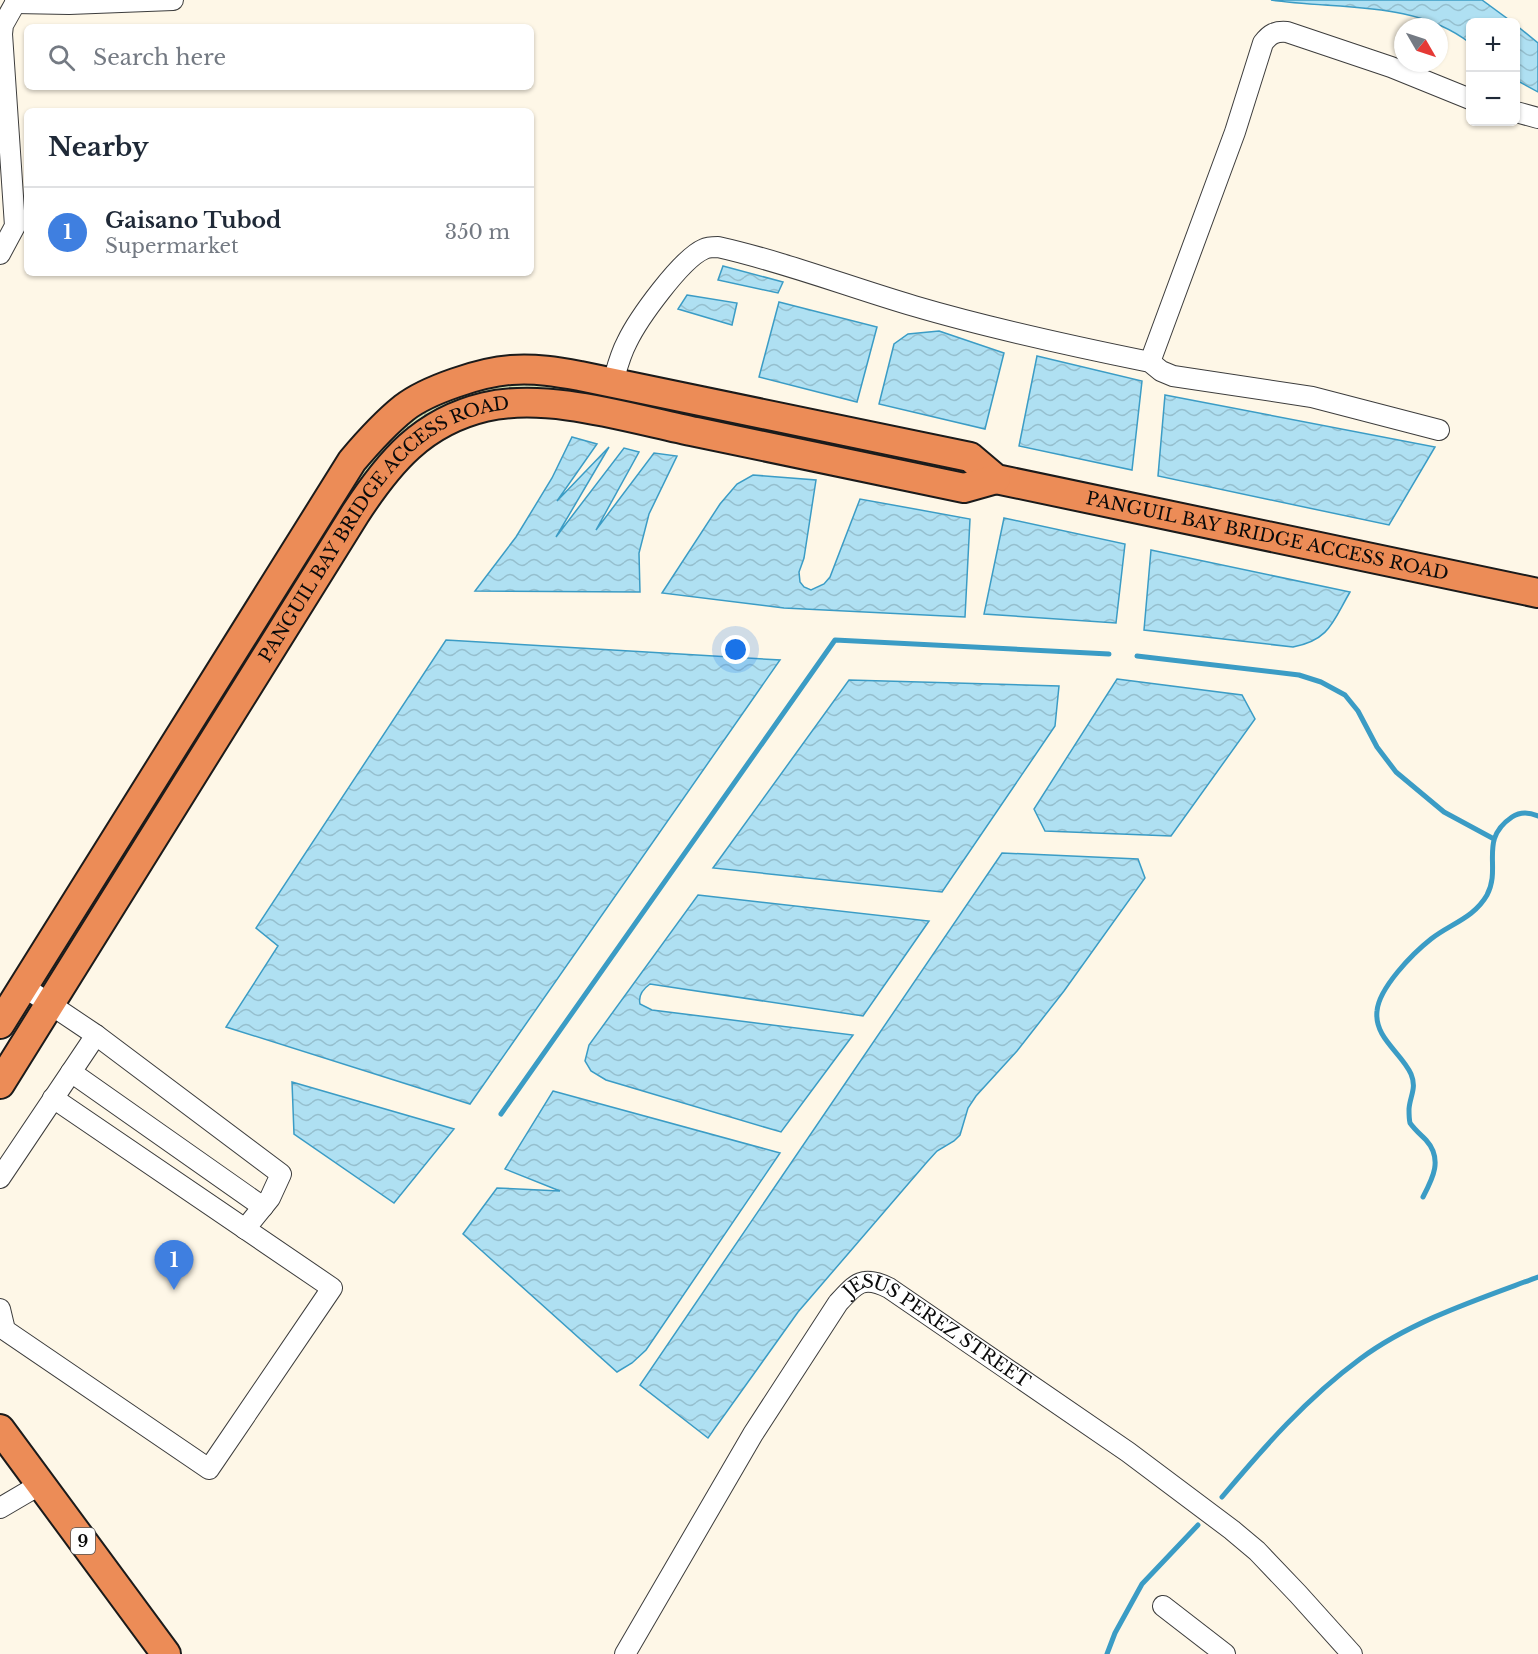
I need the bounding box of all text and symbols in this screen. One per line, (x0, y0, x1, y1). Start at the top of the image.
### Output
north arrow (1394, 18, 1448, 72)
map controls (1466, 18, 1520, 126)
button: + (1466, 18, 1520, 72)
search box (24, 24, 534, 90)
icon: search (45, 41, 78, 74)
text: Search here (93, 44, 226, 71)
button: − (1466, 72, 1520, 126)
text: Nearby (48, 131, 149, 163)
text: Gaisano Tubod (105, 207, 281, 234)
text: 1 (63, 220, 72, 244)
text: 350 m (445, 220, 510, 244)
text: Supermarket (105, 234, 239, 258)
street label: PANGUIL BAY BRIDGE ACCESS ROAD (254, 392, 510, 666)
street label: PANGUIL BAY BRIDGE ACCESS ROAD (1084, 487, 1451, 585)
your location (721, 635, 750, 664)
pin: 1 (154, 1240, 194, 1290)
street label: JESUS PEREZ STREET (837, 1271, 1035, 1393)
road number: 9 (71, 1528, 95, 1554)

